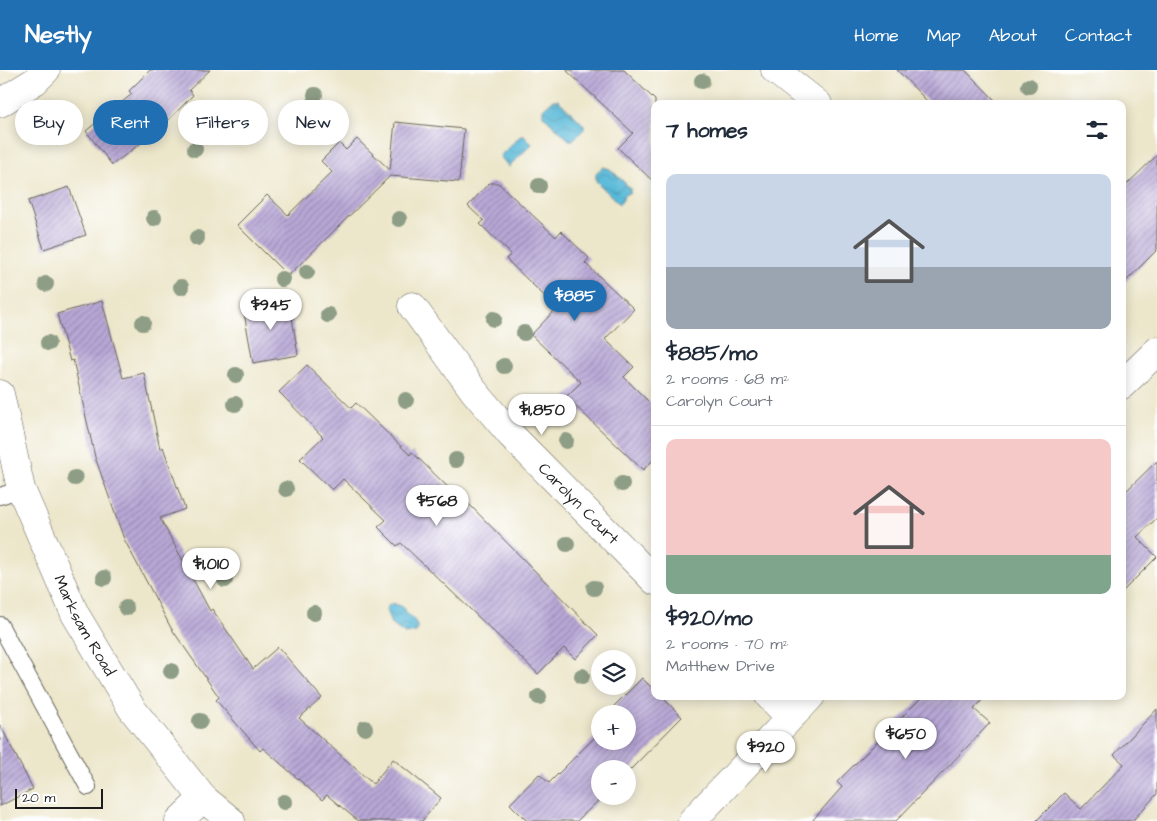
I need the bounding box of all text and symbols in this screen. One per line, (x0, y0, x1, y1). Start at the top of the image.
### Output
text: Nestly (25, 18, 92, 52)
text: Home (854, 23, 899, 48)
text: Map (927, 23, 961, 48)
text: About (989, 23, 1037, 48)
text: Contact (1065, 23, 1132, 48)
chip: Buy (15, 100, 83, 145)
chip: Rent (93, 100, 168, 145)
chip: Filters (178, 100, 268, 145)
chip: New (278, 100, 349, 145)
text: 7 homes (666, 116, 748, 145)
icon: filters (1083, 116, 1111, 144)
icon: home (844, 206, 934, 296)
pin: $885 (545, 280, 605, 322)
text: $885 (555, 285, 595, 307)
pin: $945 (241, 288, 301, 331)
text: $945 (251, 294, 291, 316)
text: $885/mo (666, 339, 758, 368)
text: 2 rooms · 68 m² (666, 368, 789, 390)
text: Carolyn Court (666, 390, 773, 412)
pin: $1,850 (501, 394, 583, 436)
text: $1,850 (519, 399, 565, 421)
street label: Carolyn Court (533, 458, 624, 550)
icon: home (844, 472, 934, 562)
pin: $568 (407, 484, 467, 527)
text: $568 (417, 490, 457, 512)
pin: $1,010 (170, 548, 252, 590)
text: $1,010 (193, 553, 229, 575)
street label: Marksam Road (48, 572, 121, 680)
text: $920/mo (666, 604, 753, 633)
text: 2 rooms · 70 m² (666, 633, 789, 655)
map controls (591, 650, 636, 805)
button: layers (591, 650, 636, 695)
text: Matthew Drive (666, 655, 775, 677)
button: + (591, 705, 636, 750)
pin: $650 (876, 718, 936, 760)
text: $650 (886, 723, 926, 745)
pin: $920 (736, 730, 796, 773)
text: $920 (747, 736, 785, 758)
button: − (591, 760, 636, 805)
scale bar (15, 786, 102, 809)
text: 20 m (22, 788, 55, 808)

